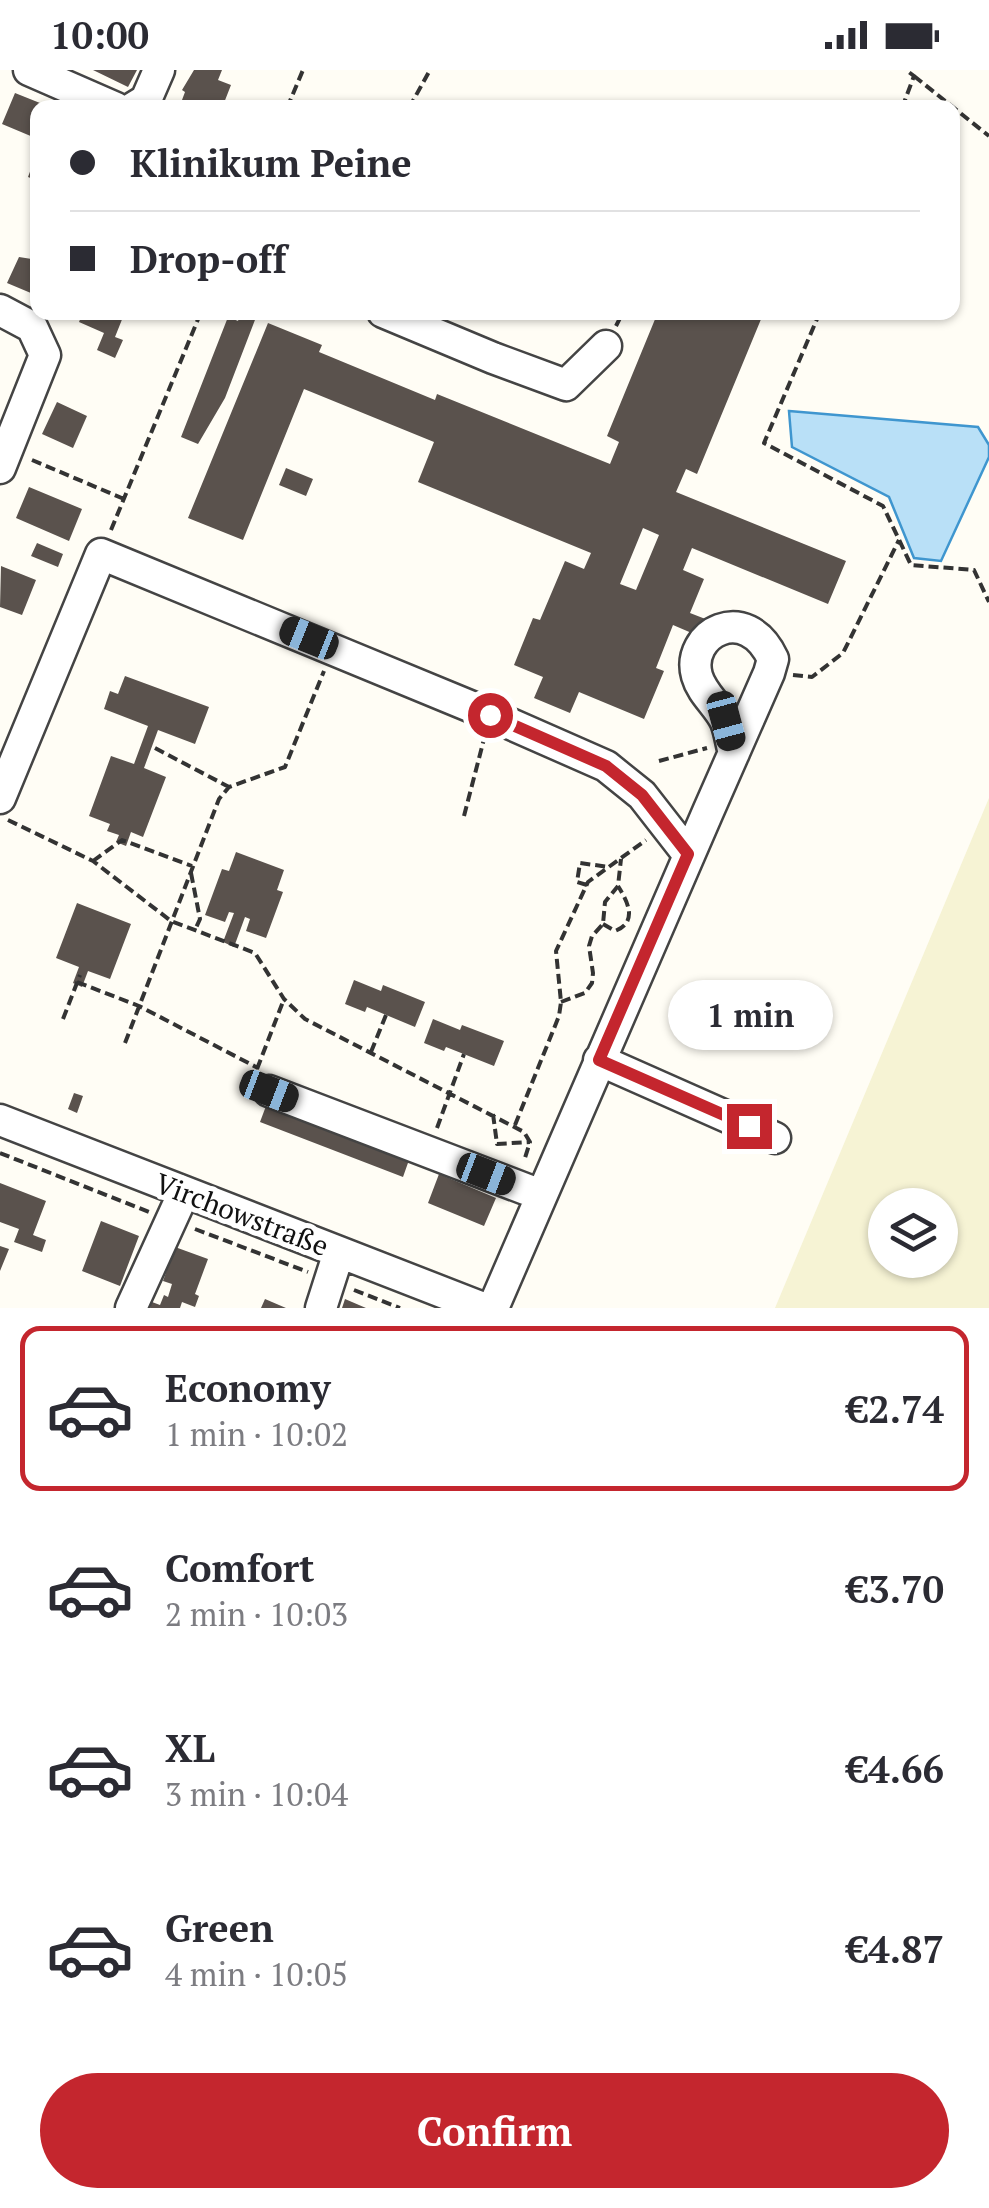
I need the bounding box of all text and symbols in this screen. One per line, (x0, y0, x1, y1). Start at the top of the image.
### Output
text: 10:00 (50, 10, 149, 60)
text: Klinikum Peine (130, 138, 412, 188)
text: Drop-off (130, 234, 287, 284)
car (276, 613, 342, 663)
car (704, 688, 748, 754)
route start (468, 693, 513, 738)
callout: 1 min (666, 981, 832, 1051)
text: 1 min (707, 994, 794, 1036)
car (236, 1066, 302, 1116)
route end (727, 1104, 772, 1149)
car (453, 1149, 519, 1199)
street label: Virchowstraße (150, 1164, 334, 1264)
map controls (868, 1188, 958, 1278)
button: layers (868, 1188, 958, 1278)
text: Economy (165, 1363, 331, 1413)
icon: car (45, 1364, 135, 1454)
text: €2.74 (847, 1384, 944, 1434)
text: 1 min · 10:02 (165, 1413, 348, 1455)
text: Comfort (165, 1543, 314, 1593)
icon: car (45, 1544, 135, 1634)
text: €3.70 (847, 1564, 944, 1614)
text: 2 min · 10:03 (165, 1593, 348, 1635)
text: XL (165, 1723, 215, 1773)
icon: car (45, 1724, 135, 1814)
text: €4.66 (847, 1744, 944, 1794)
text: 3 min · 10:04 (165, 1773, 348, 1815)
text: Green (165, 1903, 274, 1953)
icon: car (45, 1904, 135, 1994)
text: €4.87 (847, 1924, 944, 1974)
text: 4 min · 10:05 (165, 1953, 348, 1995)
button: Confirm (40, 2073, 949, 2188)

